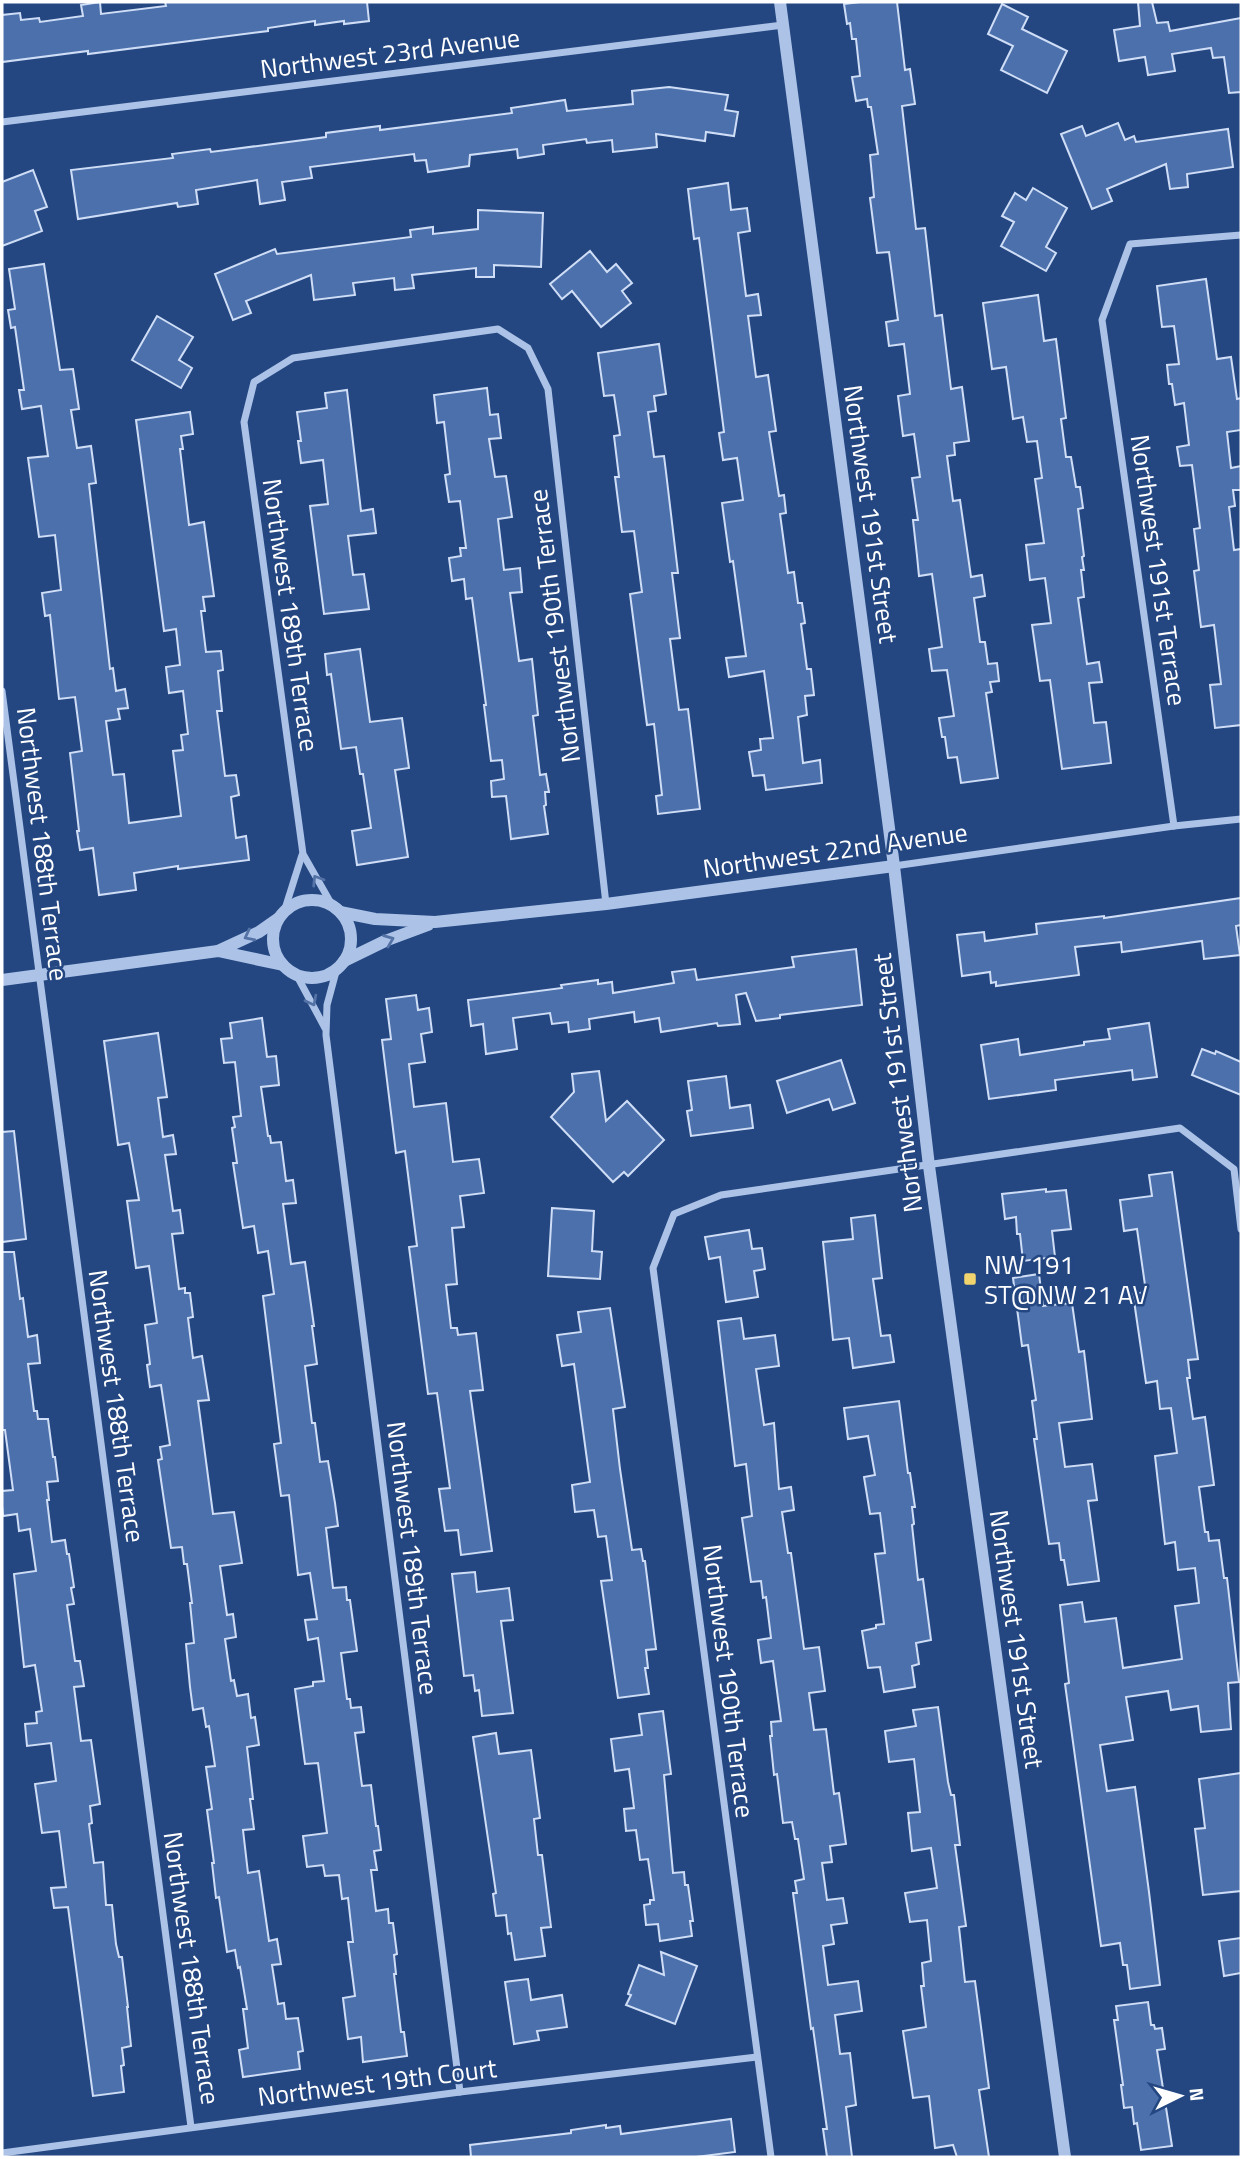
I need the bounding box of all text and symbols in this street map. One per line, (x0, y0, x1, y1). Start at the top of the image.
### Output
street label: Northwest 23rd Avenue (258, 18, 522, 88)
street label: Northwest 191st Street (834, 382, 908, 646)
street label: Northwest 191st Terrace (1121, 432, 1197, 708)
street label: Northwest 189th Terrace (253, 476, 329, 754)
street label: Northwest 190th Terrace (518, 487, 590, 765)
street label: Northwest 188th Terrace (7, 705, 79, 983)
street label: Northwest 22nd Avenue (700, 812, 970, 888)
one-way arrow (312, 874, 325, 887)
one-way arrow (244, 928, 257, 942)
one-way arrow (382, 934, 394, 948)
street label: Northwest 191st Street (862, 951, 932, 1215)
one-way arrow (303, 994, 317, 1006)
place label: NW 191 ST@NW 21 AV (984, 1245, 1148, 1314)
street label: Northwest 188th Terrace (79, 1267, 155, 1545)
marker: NW 191 ST@NW 21 AV (962, 1271, 978, 1287)
street label: Northwest 189th Terrace (377, 1419, 449, 1697)
street label: Northwest 191st Street (980, 1507, 1054, 1771)
street label: Northwest 190th Terrace (693, 1542, 765, 1820)
street label: Northwest 188th Terrace (154, 1829, 230, 2107)
street label: Northwest 19th Court (255, 2048, 499, 2116)
north arrow (1145, 2061, 1215, 2131)
text: N (1182, 2087, 1212, 2102)

